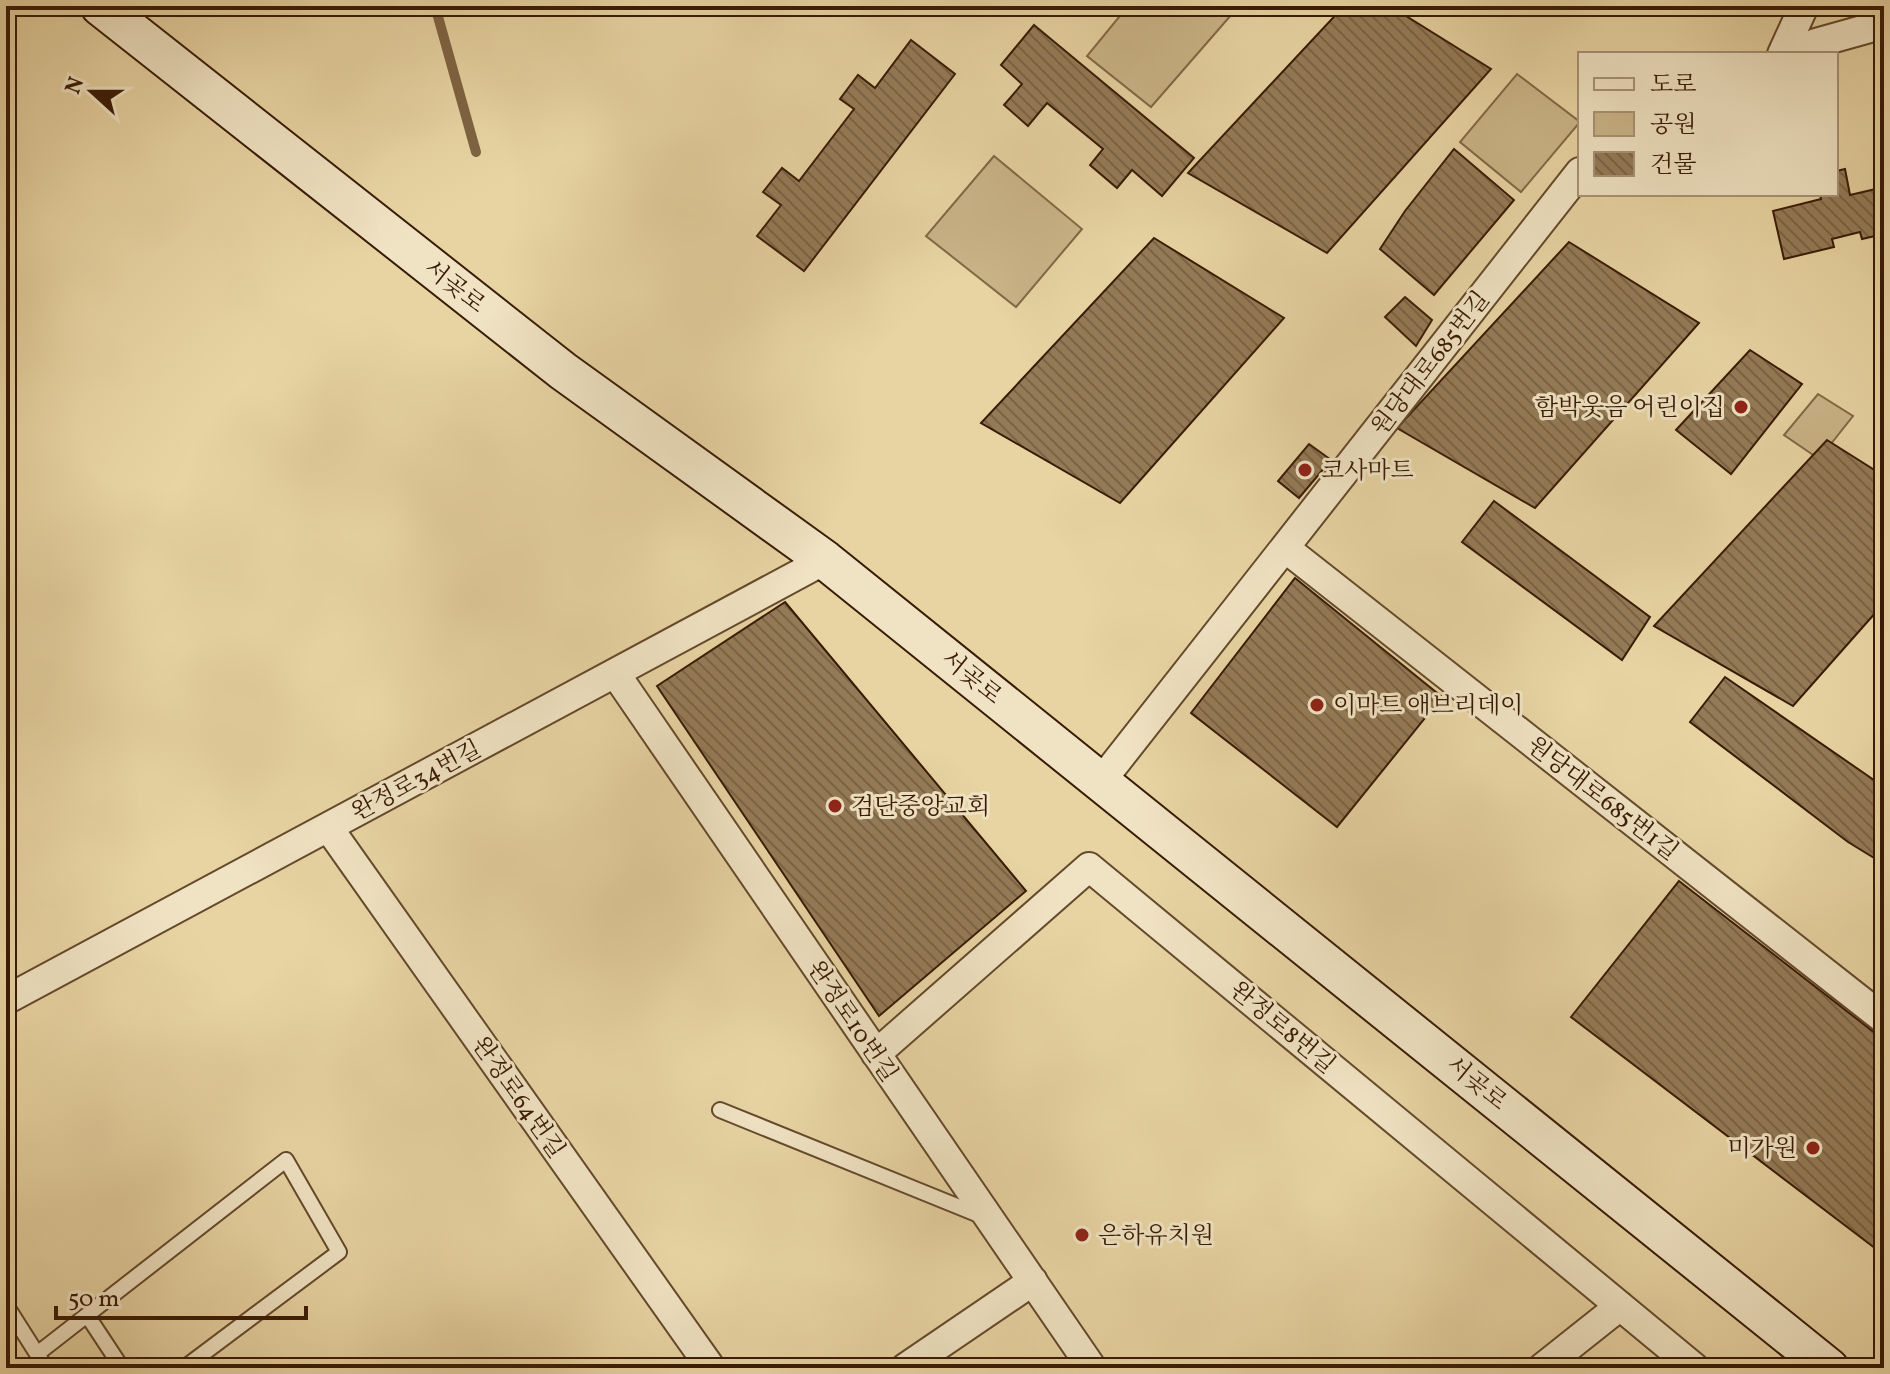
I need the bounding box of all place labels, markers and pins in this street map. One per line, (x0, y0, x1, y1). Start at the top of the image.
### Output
place label: 함박웃음 어린이집 (1535, 392, 1725, 426)
marker: 함박웃음 어린이집 (1732, 398, 1750, 416)
place label: 코사마트 (1321, 455, 1414, 489)
marker: 코사마트 (1296, 461, 1314, 479)
place label: 이마트 애브리데이 (1333, 690, 1523, 724)
marker: 이마트 애브리데이 (1308, 696, 1326, 714)
place label: 검단중앙교회 (851, 791, 990, 825)
marker: 검단중앙교회 (826, 797, 844, 815)
place label: 미가원 (1727, 1133, 1797, 1167)
marker: 미가원 (1804, 1139, 1822, 1157)
place label: 은하유치원 (1098, 1220, 1214, 1254)
marker: 은하유치원 (1073, 1226, 1091, 1244)

